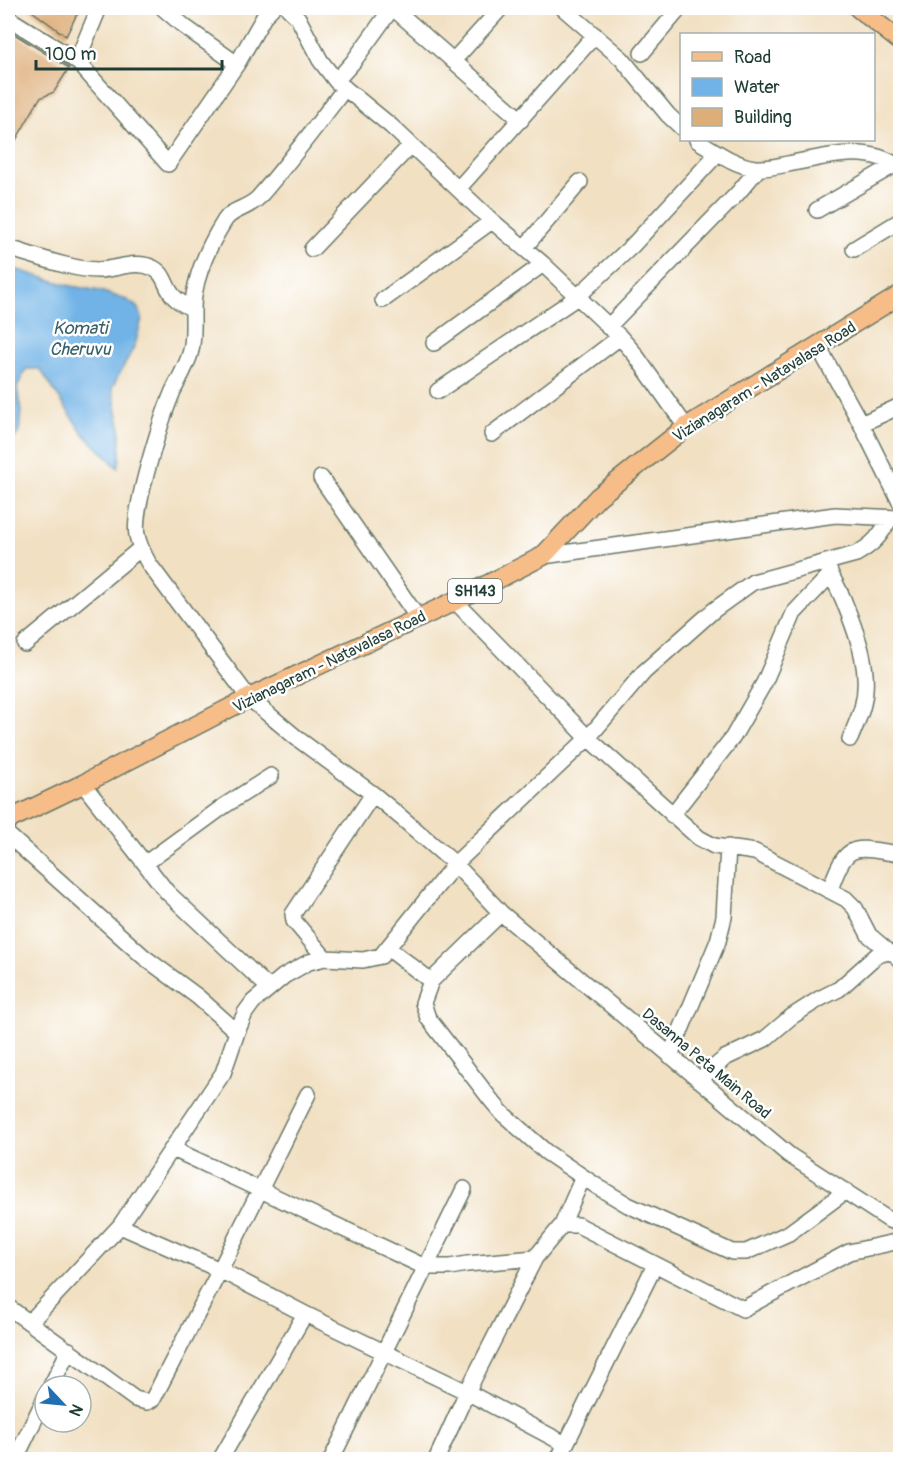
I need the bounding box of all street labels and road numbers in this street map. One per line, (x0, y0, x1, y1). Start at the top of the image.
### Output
street label: Vizianagaram - Natavalasa Road (669, 317, 860, 447)
road number: SH143 (448, 579, 502, 603)
street label: Vizianagaram - Natavalasa Road (230, 606, 429, 717)
street label: Dasanna Peta Main Road (638, 1004, 775, 1123)

